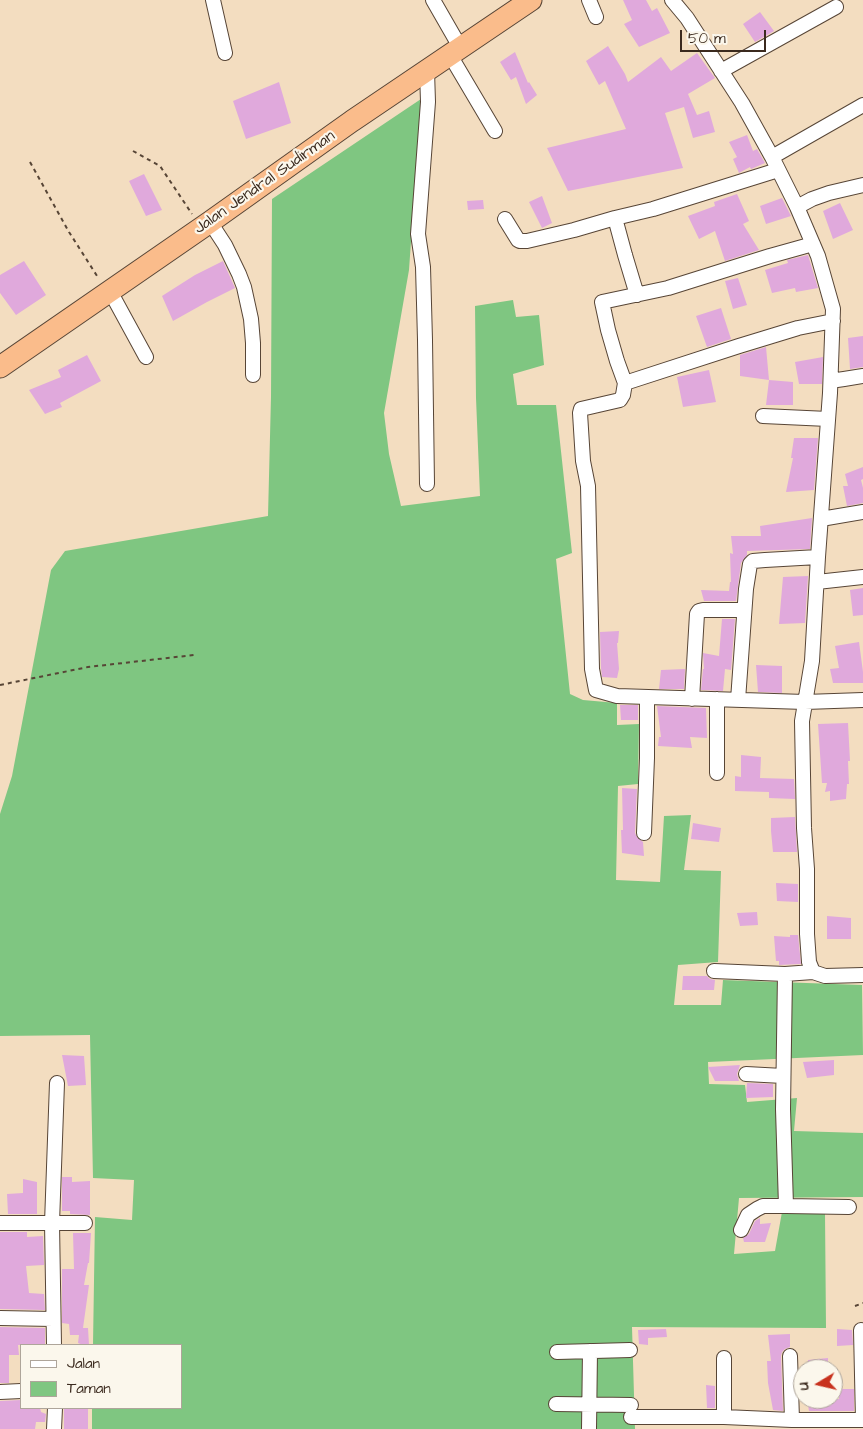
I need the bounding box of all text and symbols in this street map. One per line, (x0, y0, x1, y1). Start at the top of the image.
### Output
scale bar (683, 20, 769, 52)
text: 50 m (688, 28, 726, 49)
street label: Jalan Jendral Sudirman (191, 127, 339, 239)
legend (20, 1344, 182, 1409)
text: Jalan (67, 1353, 100, 1374)
north arrow (793, 1359, 843, 1409)
text: Taman (67, 1378, 111, 1399)
text: U (794, 1381, 815, 1392)

